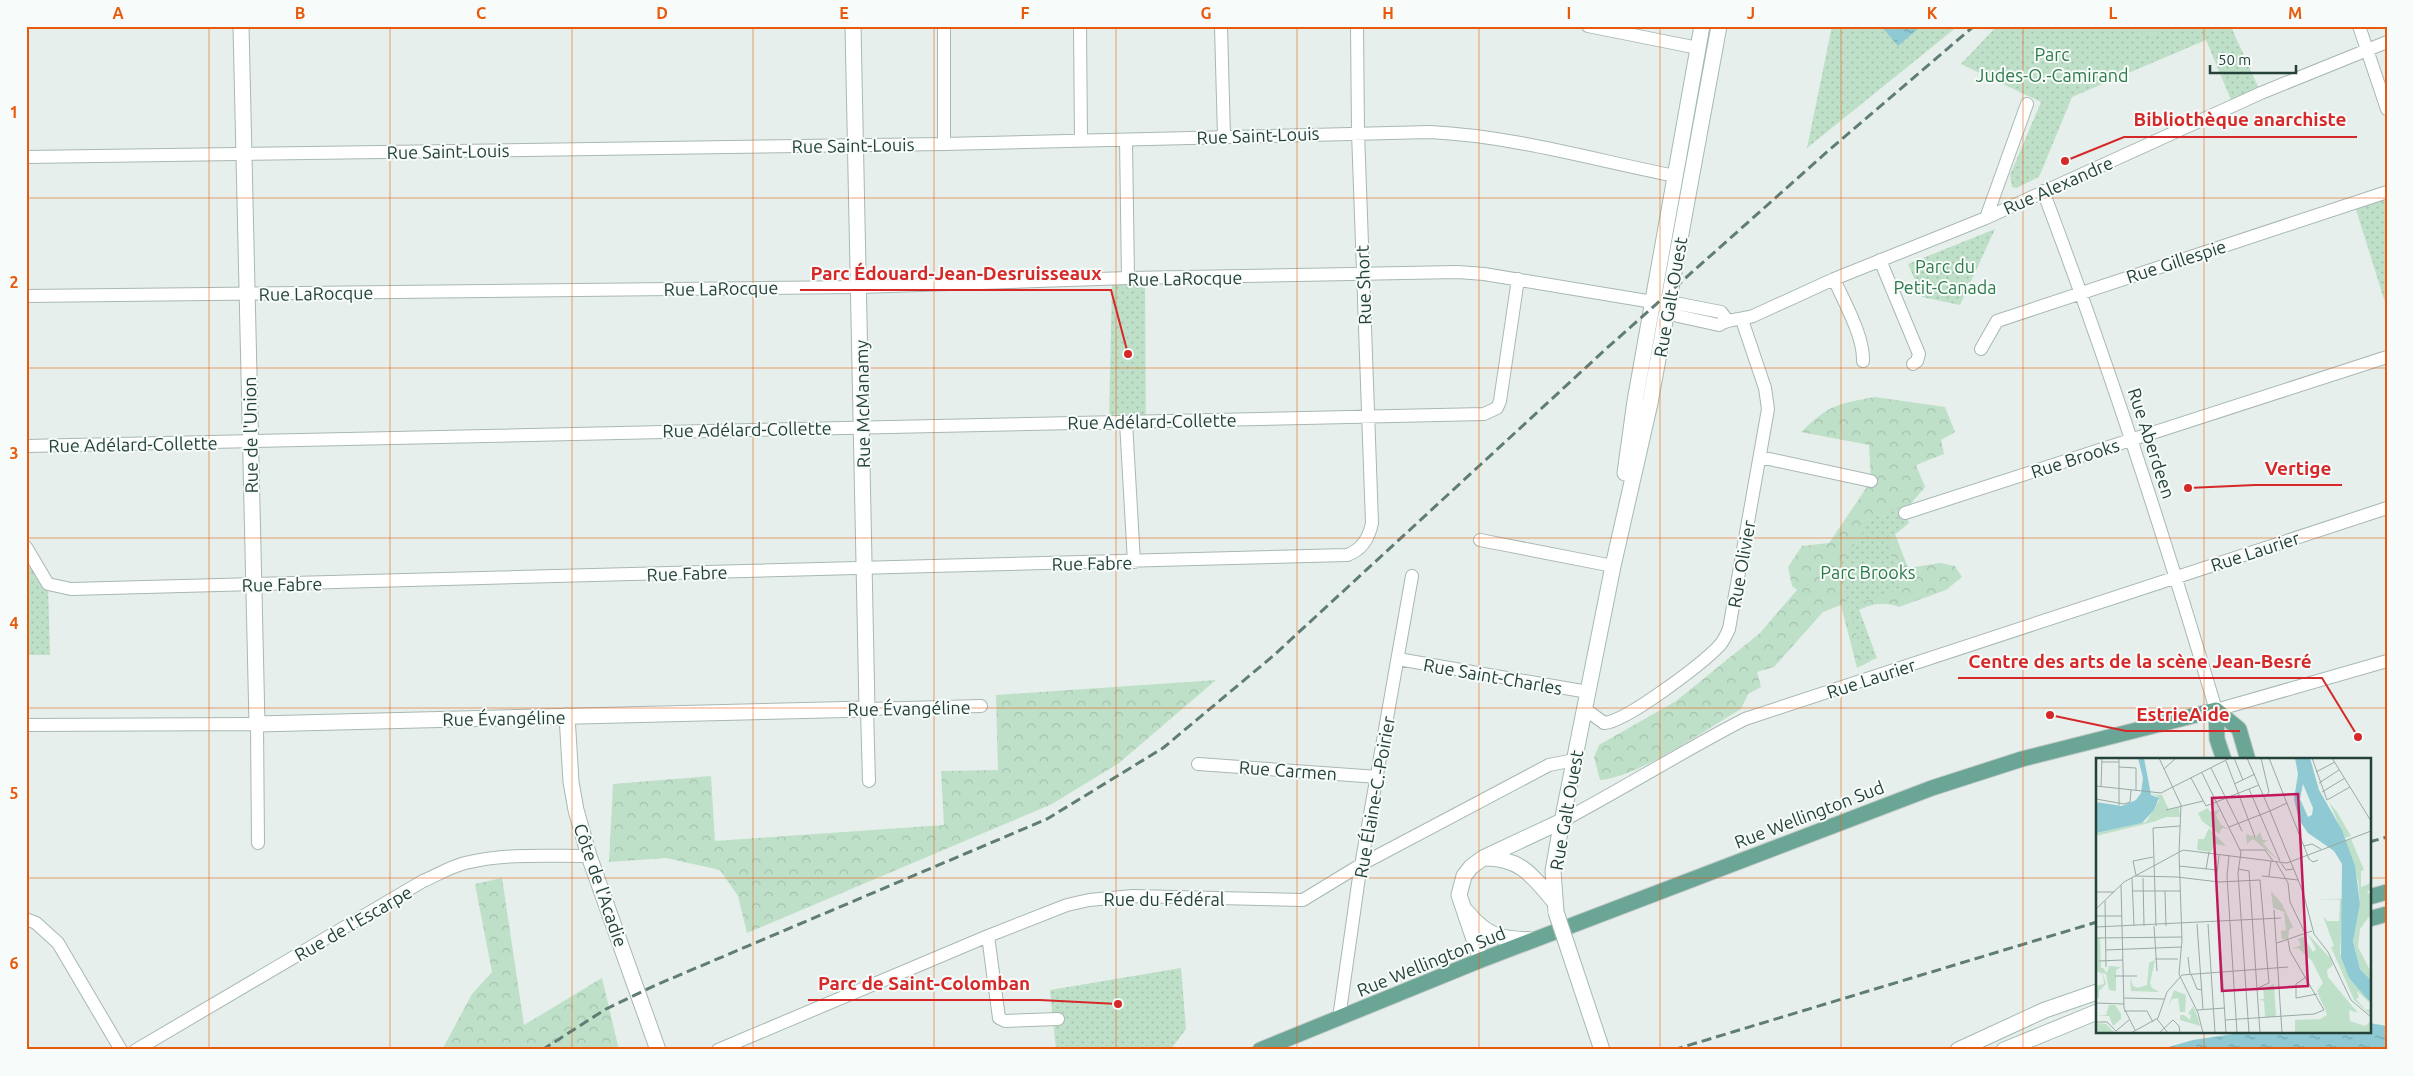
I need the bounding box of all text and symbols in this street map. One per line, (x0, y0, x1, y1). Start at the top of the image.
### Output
text: A (112, 4, 124, 22)
text: B (295, 4, 305, 22)
text: C (476, 4, 486, 22)
text: D (656, 4, 668, 22)
text: E (839, 4, 849, 22)
text: F (1021, 4, 1030, 22)
text: G (1200, 4, 1212, 22)
text: H (1382, 4, 1394, 22)
text: I (1567, 4, 1571, 22)
text: J (1747, 4, 1755, 22)
text: K (1927, 4, 1938, 22)
text: L (2109, 4, 2118, 22)
text: M (2288, 4, 2302, 22)
scale bar (2210, 42, 2297, 74)
park label: Parc Judes-O.-Camirand (1976, 44, 2128, 85)
text: 50 m (2218, 51, 2251, 68)
text: 1 (9, 103, 19, 121)
callout: Bibliothèque anarchiste (2124, 103, 2357, 137)
text: Bibliothèque anarchiste (2134, 108, 2346, 130)
street label: Rue Saint-Louis (1196, 123, 1320, 147)
street label: Rue Saint-Louis (791, 134, 915, 156)
street label: Rue Saint-Louis (386, 140, 510, 162)
street label: Rue Alexandre (2000, 152, 2116, 218)
street label: Rue Galt Ouest (1650, 235, 1690, 359)
street label: Rue Gillespie (2124, 235, 2228, 287)
street label: Rue Short (1352, 245, 1374, 325)
callout: Parc Édouard-Jean-Desruisseaux (800, 256, 1111, 290)
park label: Parc du Petit-Canada (1893, 256, 1997, 297)
text: Parc Édouard-Jean-Desruisseaux (811, 262, 1102, 284)
street label: Rue LaRocque (1127, 267, 1243, 289)
text: 2 (9, 273, 19, 291)
street label: Rue LaRocque (663, 277, 779, 299)
street label: Rue LaRocque (258, 282, 374, 304)
street label: Rue McManamy (851, 339, 873, 468)
street label: Rue de l'Union (239, 376, 261, 494)
street label: Rue Aberdeen (2125, 385, 2179, 501)
street label: Rue Adélard-Collette (1067, 410, 1237, 432)
street label: Rue Adélard-Collette (662, 418, 832, 440)
street label: Rue Adélard-Collette (48, 433, 218, 455)
street label: Rue Brooks (2028, 434, 2122, 482)
text: 3 (9, 444, 19, 462)
callout: Vertige (2255, 451, 2342, 485)
text: Vertige (2265, 457, 2331, 479)
street label: Rue Olivier (1723, 519, 1759, 609)
street label: Rue Laurier (2208, 527, 2302, 575)
street label: Rue Fabre (1051, 552, 1133, 574)
street label: Rue Fabre (646, 562, 728, 584)
park label: Parc Brooks (1820, 562, 1916, 582)
street label: Rue Fabre (241, 573, 323, 595)
text: 4 (9, 614, 19, 632)
callout: Centre des arts de la scène Jean-Besré (1958, 644, 2322, 678)
text: Centre des arts de la scène Jean-Besré (1968, 650, 2312, 672)
street label: Rue Saint-Charles (1422, 654, 1564, 698)
street label: Rue Laurier (1824, 654, 1918, 702)
street label: Rue Évangéline (847, 696, 971, 719)
callout: EstrieAide (2126, 697, 2240, 731)
text: EstrieAide (2136, 703, 2230, 725)
street label: Rue Évangéline (442, 706, 566, 729)
street label: Rue Élaine-C.-Poirier (1349, 714, 1398, 879)
street label: Rue Galt Ouest (1546, 748, 1586, 872)
street label: Rue Carmen (1238, 757, 1338, 783)
inset map (2096, 758, 2370, 1034)
street label: Rue Wellington Sud (1731, 776, 1887, 852)
text: 5 (9, 784, 19, 802)
street label: Côte de l'Acadie (571, 821, 631, 949)
street label: Rue de l'Escarpe (291, 881, 415, 965)
street label: Rue du Fédéral (1103, 889, 1225, 909)
street label: Rue Wellington Sud (1354, 922, 1508, 1000)
text: 6 (9, 954, 19, 972)
callout: Parc de Saint-Colomban (808, 966, 1040, 1000)
text: Parc de Saint-Colomban (818, 972, 1030, 994)

